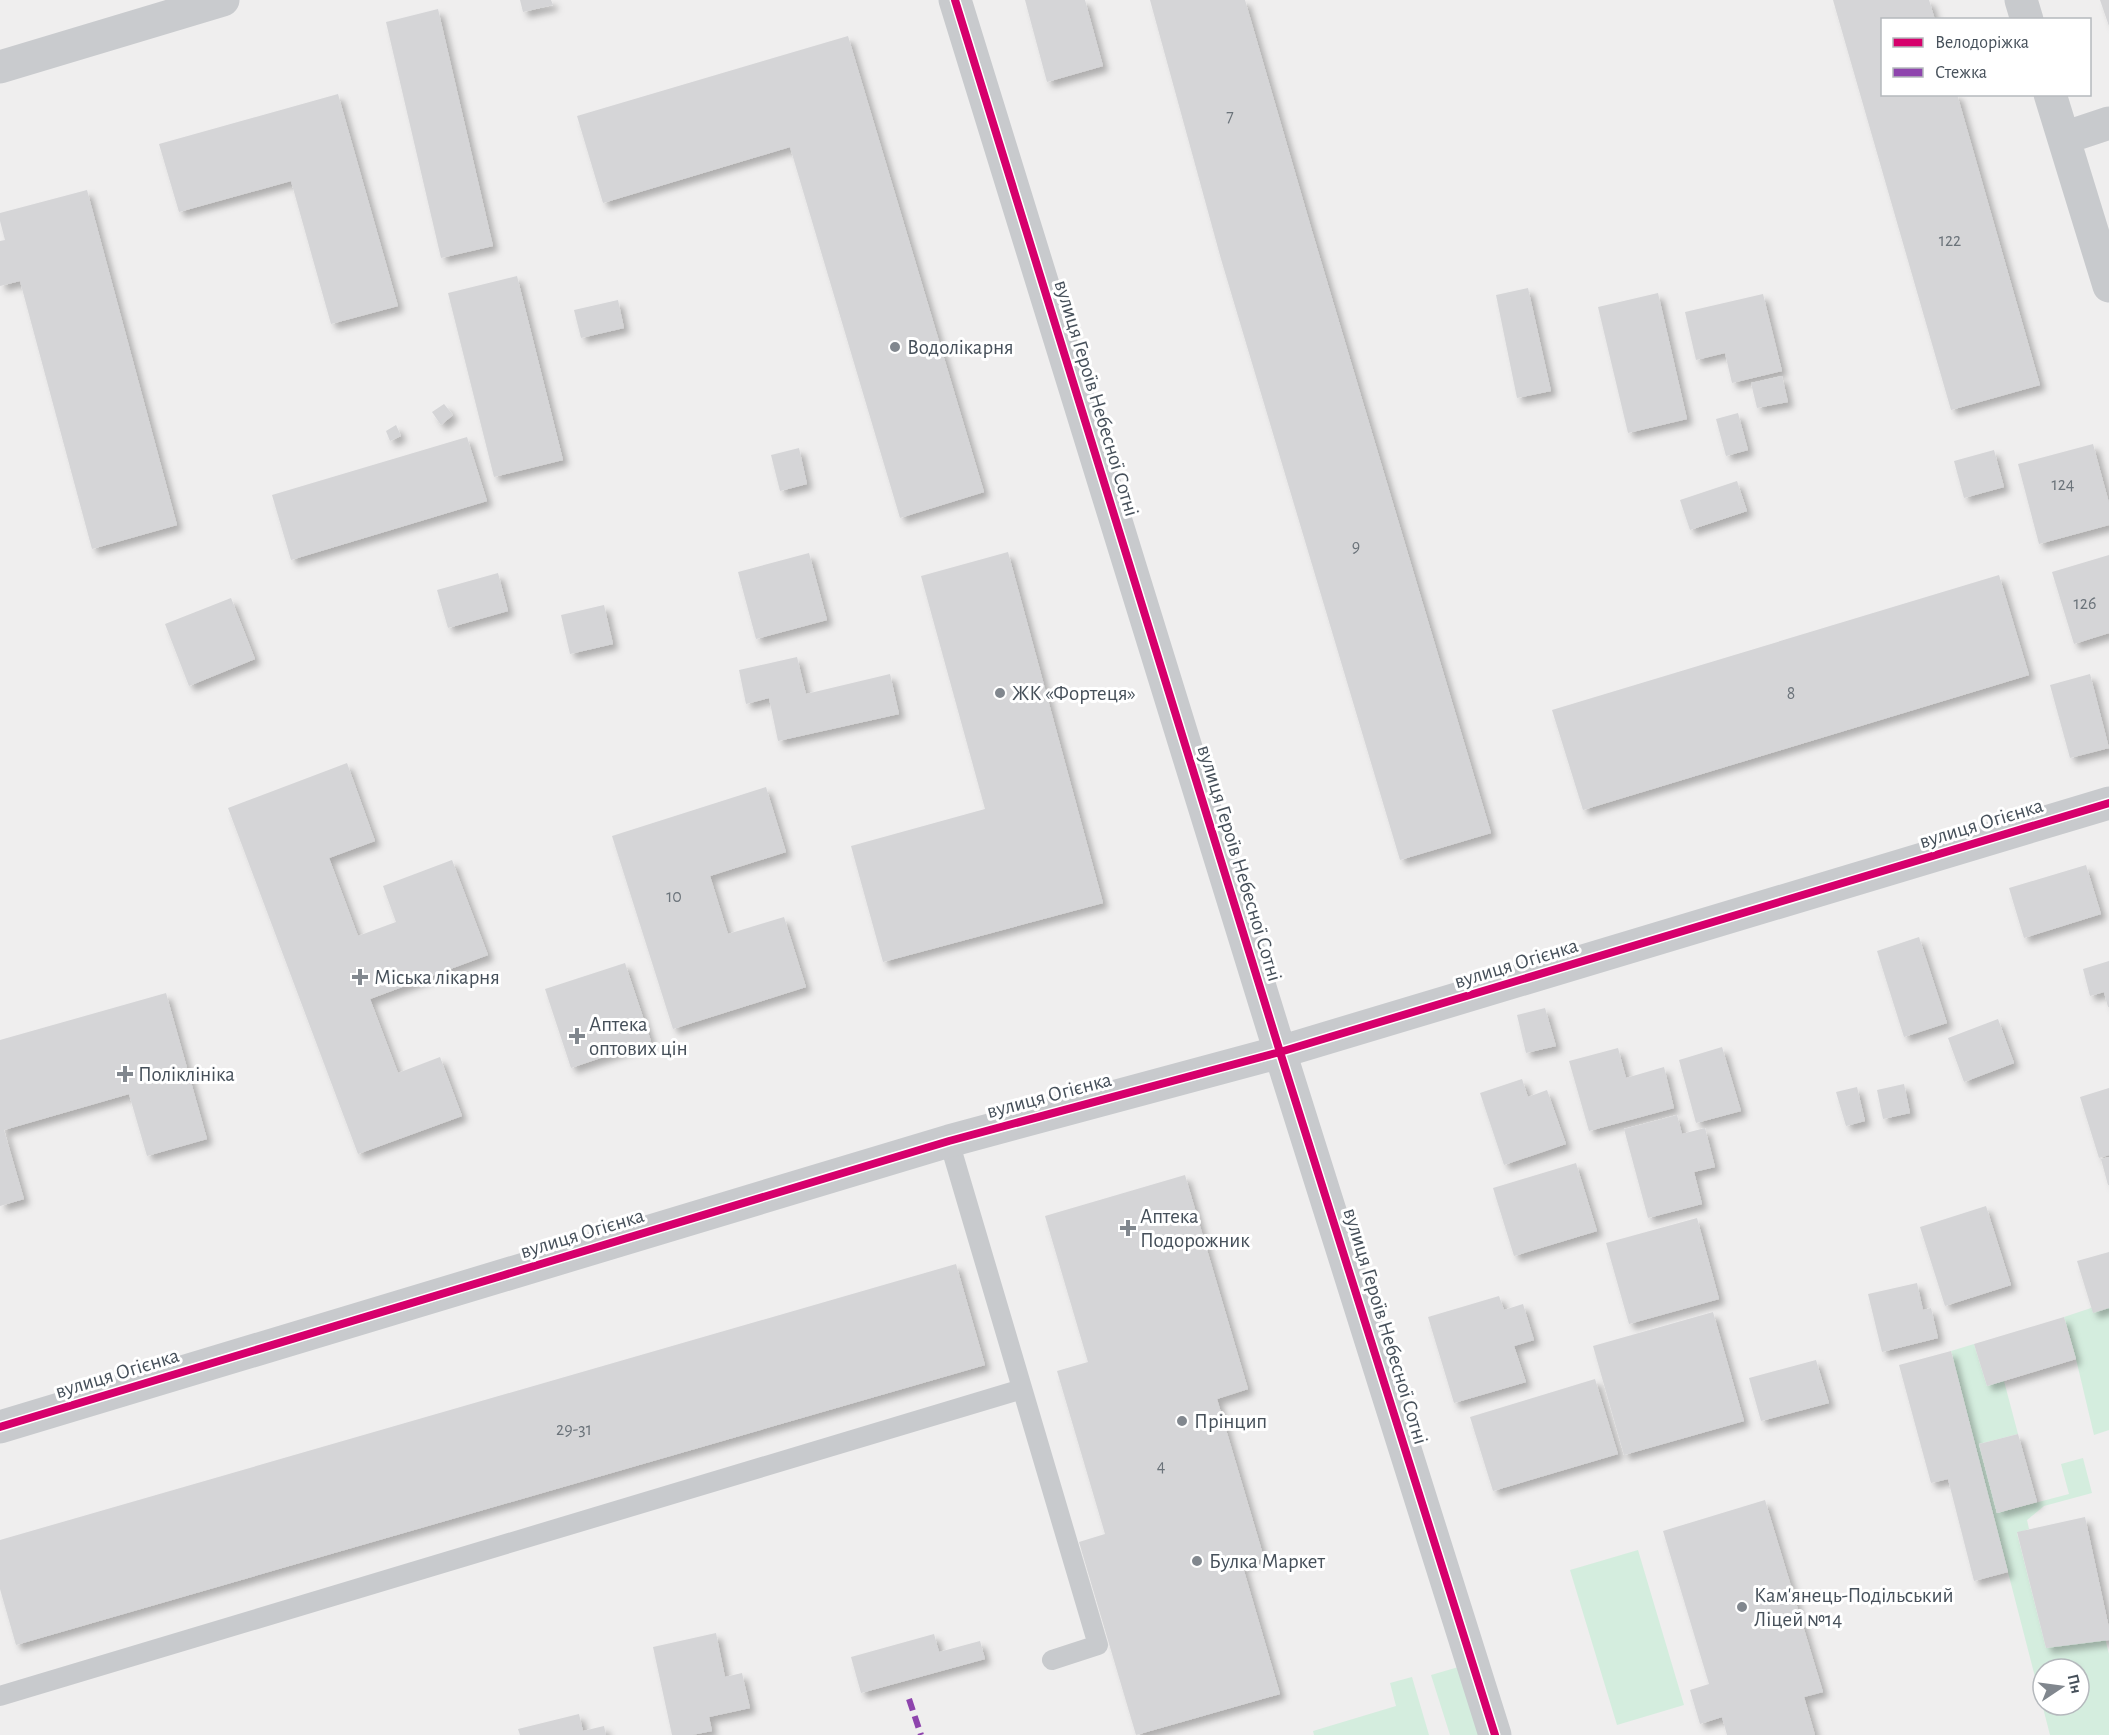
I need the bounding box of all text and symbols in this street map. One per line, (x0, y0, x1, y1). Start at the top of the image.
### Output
legend (1881, 18, 2091, 96)
text: Велодоріжка (1935, 34, 2029, 52)
text: Стежка (1935, 64, 1987, 82)
house number: 7 (1226, 108, 1234, 126)
house number: 122 (1939, 232, 1961, 250)
street label: вулиця Героїв Небесної Сотні (1051, 278, 1143, 519)
place label: Водолікарня (907, 337, 1014, 358)
marker: Водолікарня (888, 340, 902, 354)
house number: 124 (2051, 476, 2075, 494)
house number: 9 (1352, 538, 1360, 556)
house number: 126 (2074, 595, 2096, 613)
place label: ЖК «Фортеця» (1012, 683, 1136, 704)
house number: 8 (1787, 685, 1795, 703)
marker: ЖК «Фортеця» (993, 686, 1007, 700)
street label: вулиця Героїв Небесної Сотні (1194, 743, 1286, 984)
street label: вулиця Огієнка (1917, 795, 2046, 852)
house number: 10 (666, 888, 682, 906)
street label: вулиця Огієнка (1452, 935, 1581, 992)
place label: Міська лікарня (374, 967, 500, 988)
marker: Міська лікарня (351, 968, 369, 986)
place label: Аптека оптових цін (589, 1014, 688, 1059)
marker: Аптека оптових цін (570, 1029, 584, 1043)
place label: Поліклініка (138, 1064, 235, 1085)
marker: Поліклініка (116, 1065, 134, 1083)
street label: вулиця Огієнка (984, 1069, 1114, 1122)
street label: вулиця Огієнка (518, 1205, 647, 1262)
place label: Аптека Подорожник (1140, 1206, 1250, 1251)
street label: вулиця Героїв Небесної Сотні (1340, 1206, 1432, 1447)
marker: Аптека Подорожник (1121, 1221, 1135, 1235)
street label: вулиця Огієнка (53, 1345, 182, 1402)
place label: Прінцип (1194, 1411, 1267, 1432)
marker: Прінцип (1175, 1414, 1189, 1428)
house number: 29-31 (556, 1421, 592, 1439)
house number: 4 (1157, 1458, 1166, 1476)
place label: Булка Маркет (1209, 1551, 1325, 1572)
marker: Булка Маркет (1190, 1554, 1204, 1568)
place label: Кам'янець-Подільський Ліцей №14 (1754, 1585, 1954, 1630)
marker: Кам'янець-Подільський Ліцей №14 (1735, 1600, 1749, 1614)
north arrow (2031, 1657, 2091, 1717)
text: Пн (2065, 1673, 2085, 1695)

